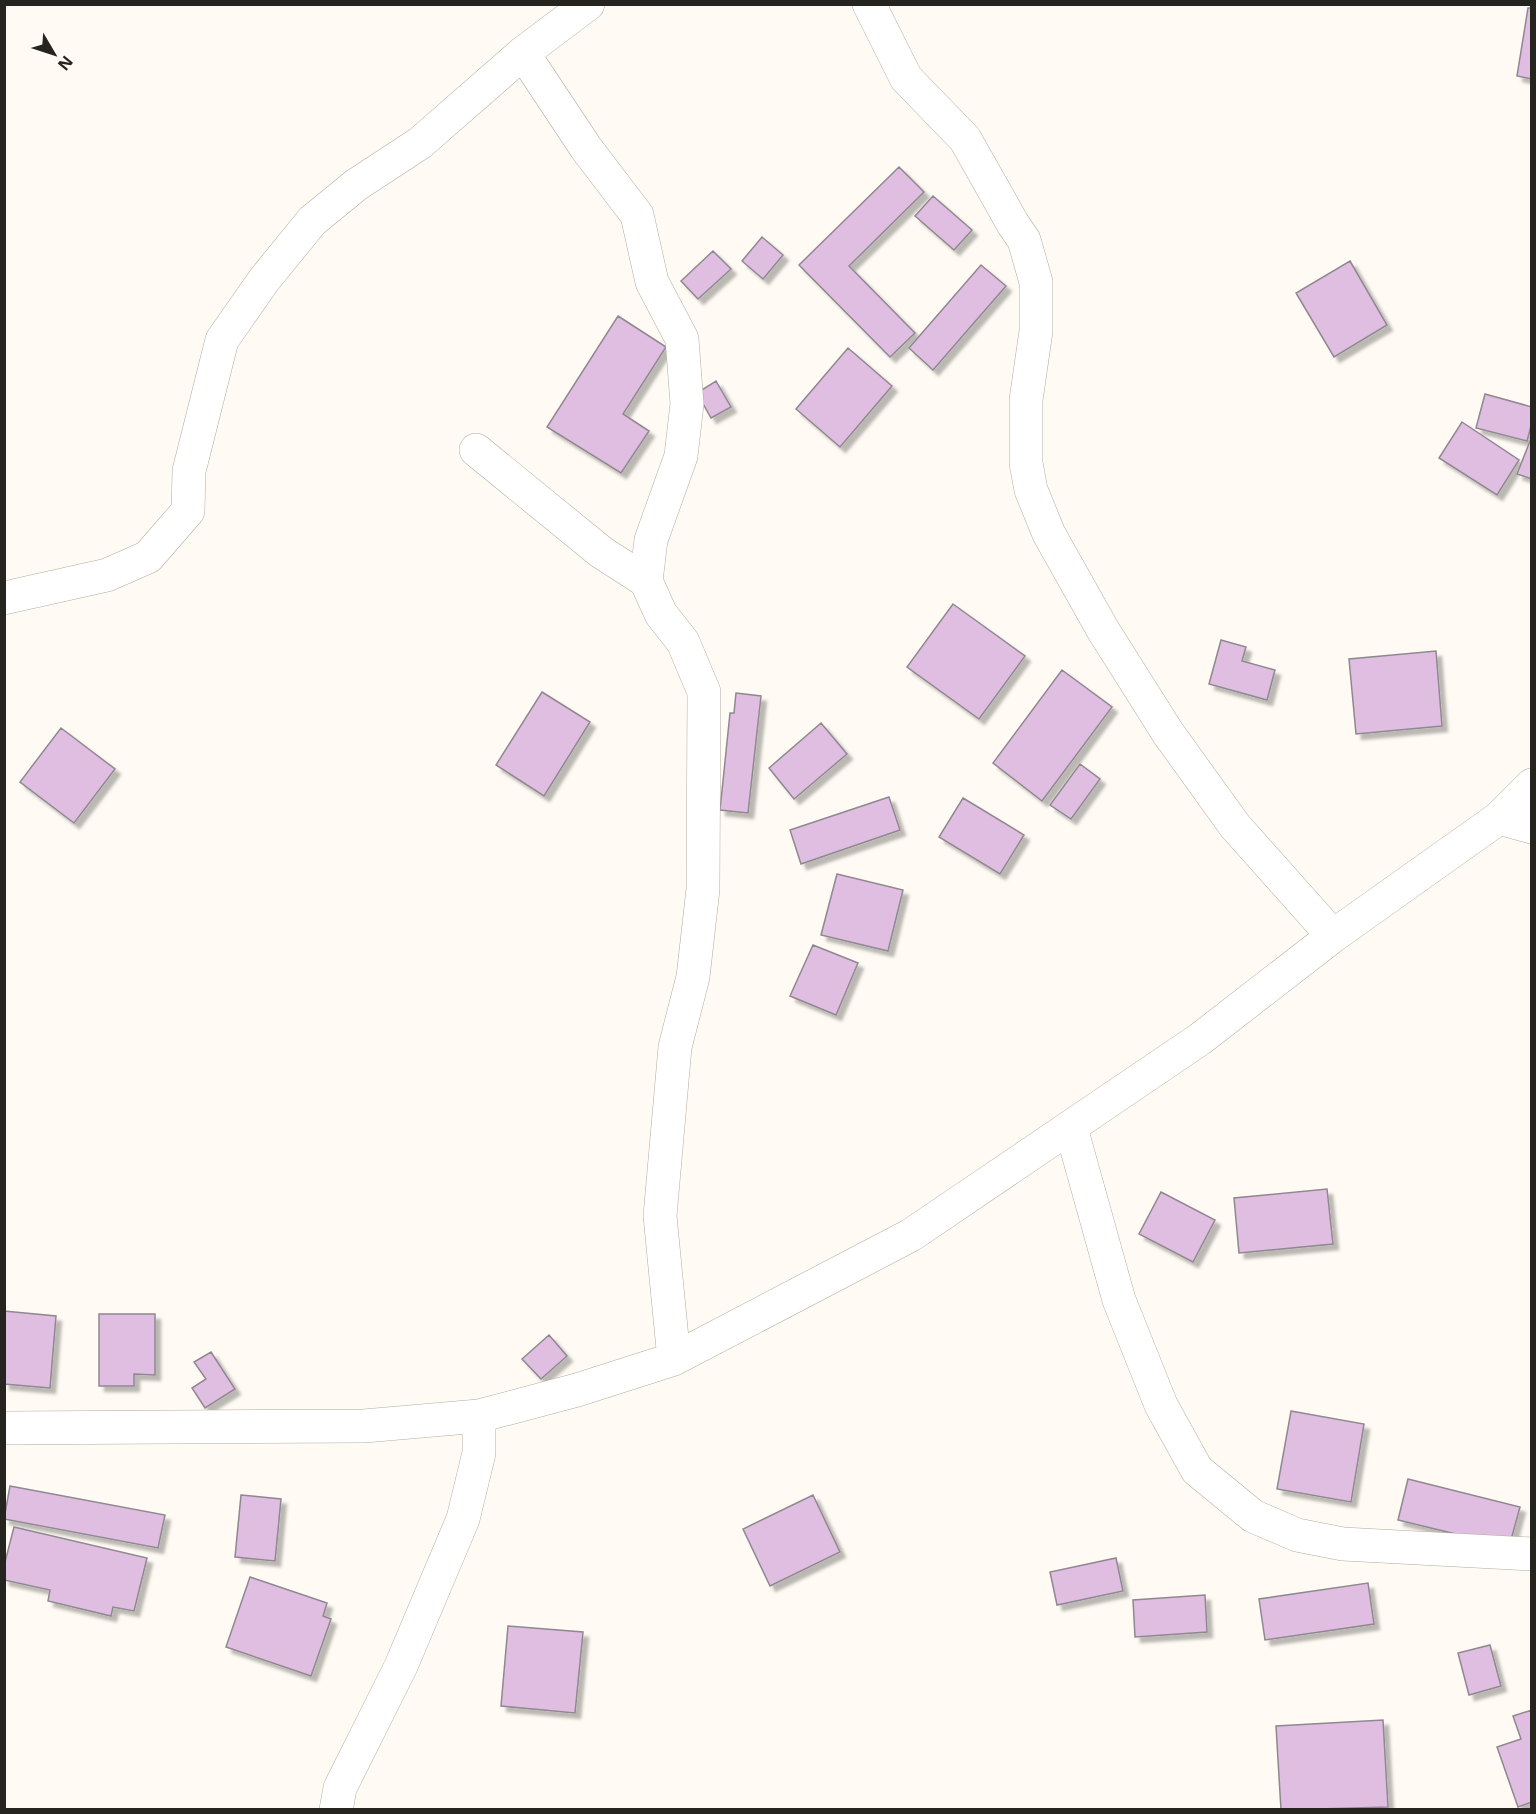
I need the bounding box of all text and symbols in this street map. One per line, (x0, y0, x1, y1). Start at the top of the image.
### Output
north arrow (24, 24, 84, 84)
text: N (53, 51, 78, 75)

